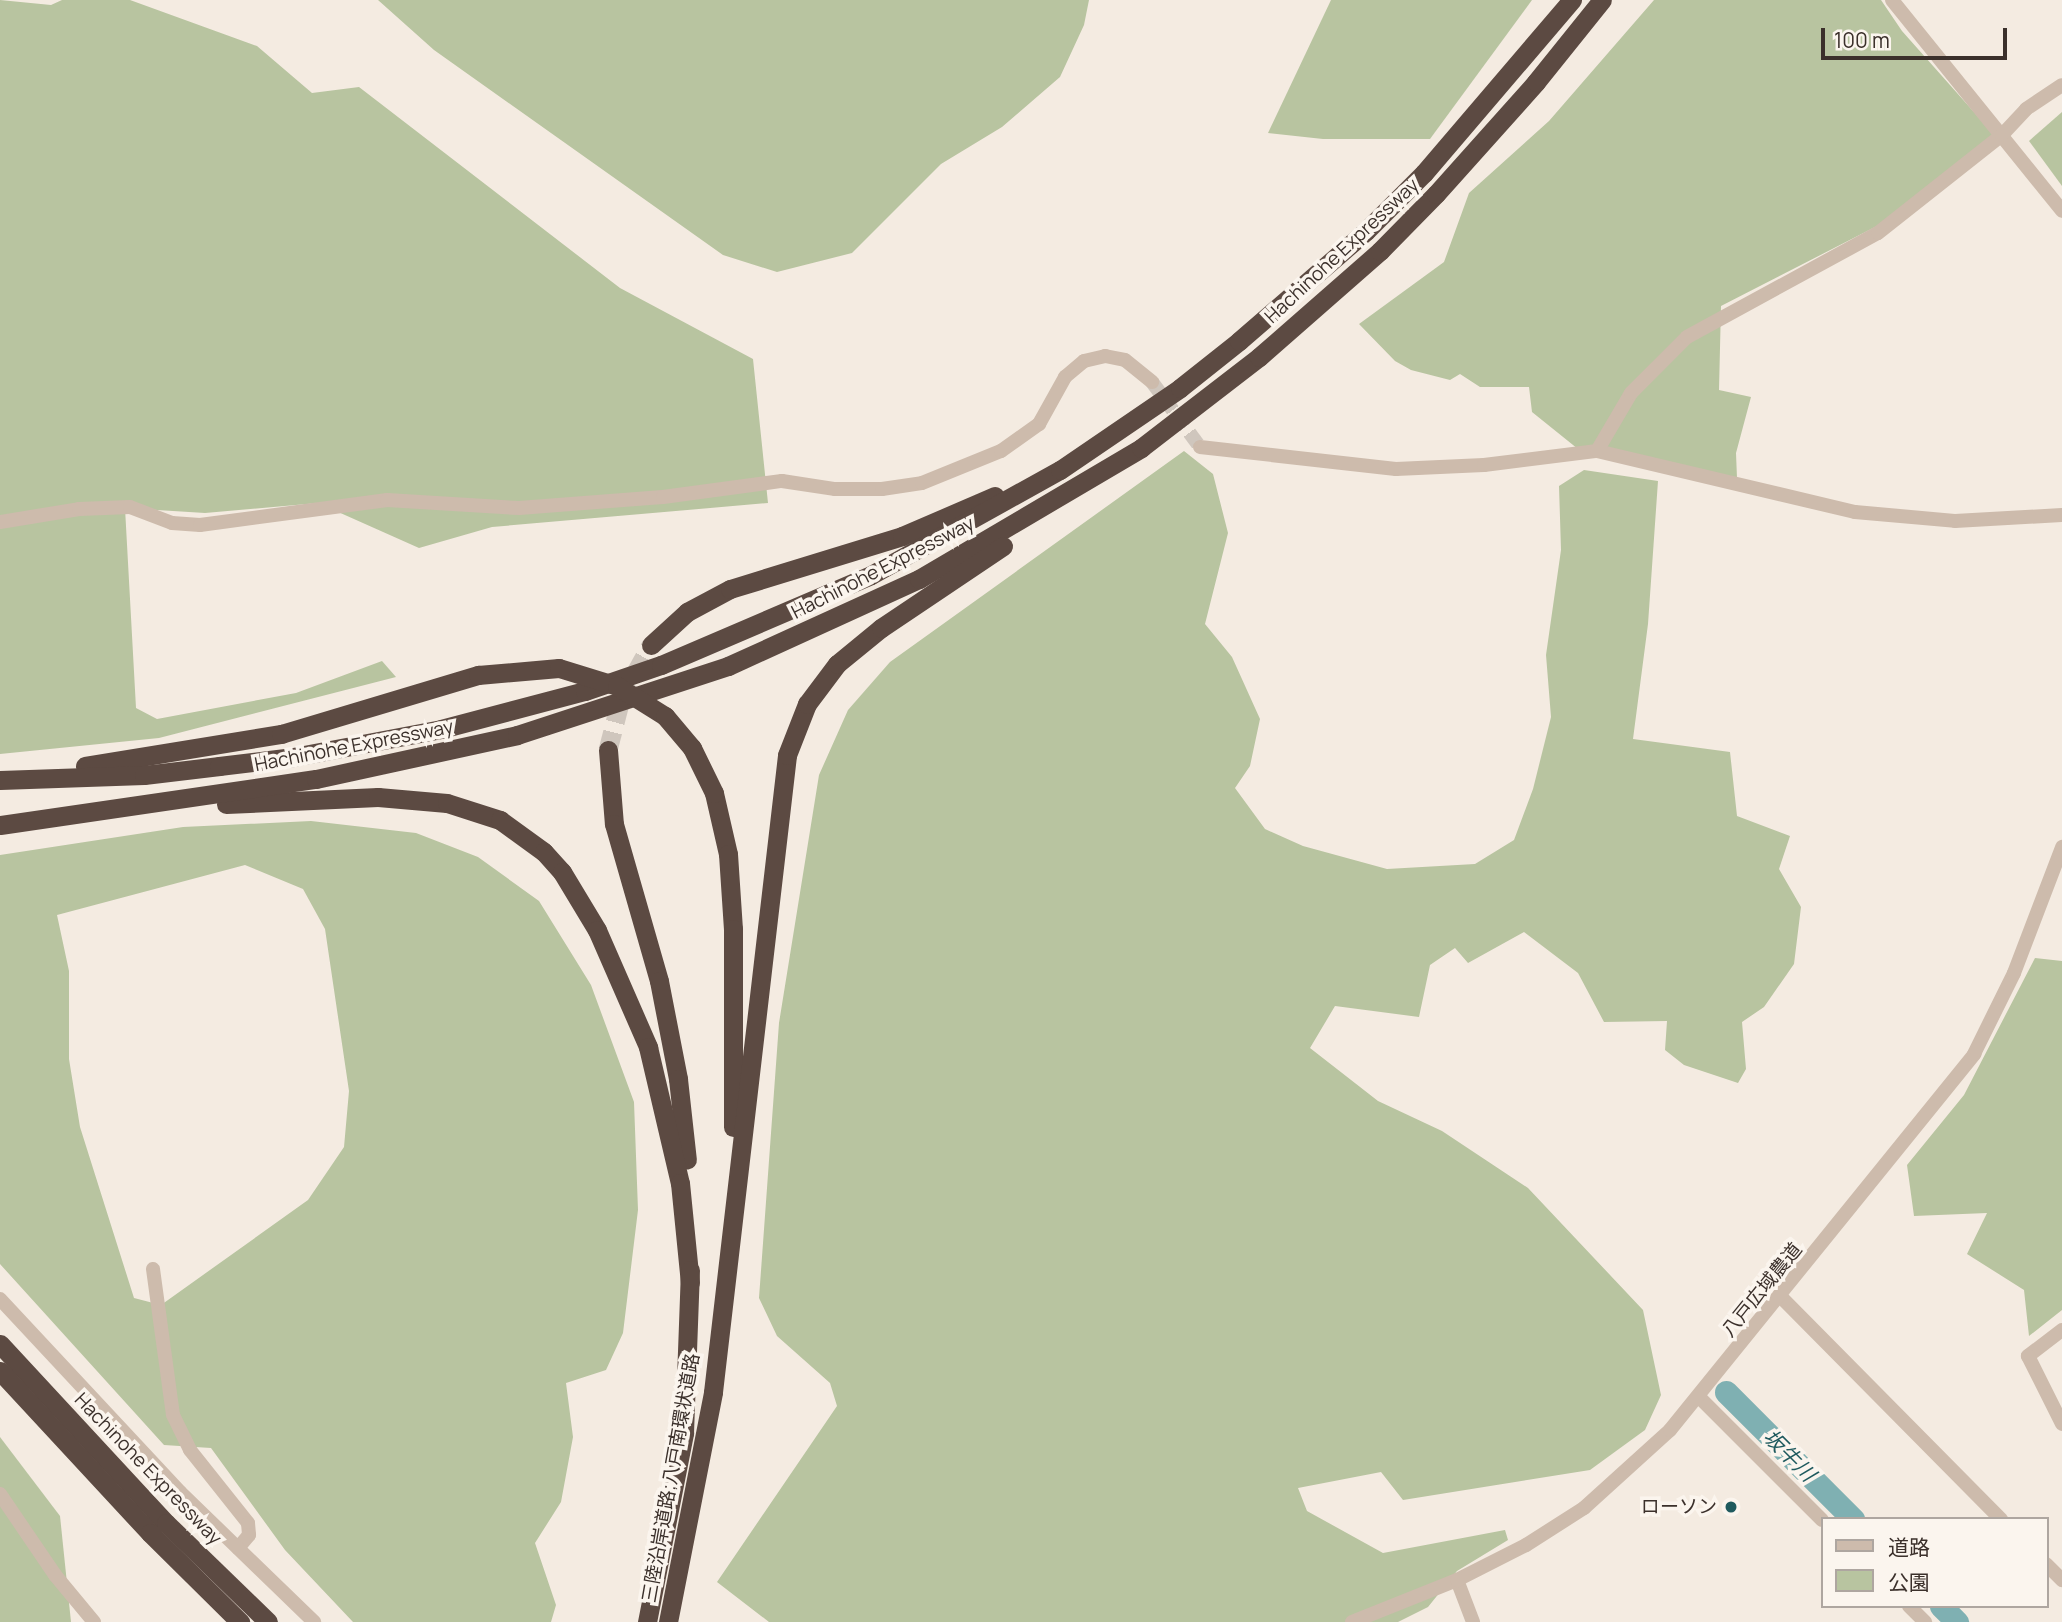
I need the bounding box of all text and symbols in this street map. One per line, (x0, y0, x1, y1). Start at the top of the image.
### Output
scale bar (1824, 14, 2010, 58)
text: 100 m (1834, 26, 1890, 54)
street label: Hachinohe Expressway (1260, 174, 1424, 328)
street label: Hachinohe Expressway (788, 512, 978, 624)
street label: Hachinohe Expressway (253, 716, 455, 776)
street label: 八戸広域農道 (1717, 1239, 1807, 1341)
street label: 三陸沿岸道路;八戸南環状道路 (638, 1352, 704, 1604)
street label: Hachinohe Expressway (70, 1388, 226, 1550)
water label: 坂牛川 (1759, 1424, 1821, 1486)
place label: ローソン (1641, 1496, 1717, 1518)
marker: ローソン (1723, 1499, 1739, 1515)
legend (1820, 1517, 2048, 1608)
text: 道路 (1888, 1533, 1930, 1561)
text: 公園 (1888, 1568, 1930, 1596)

